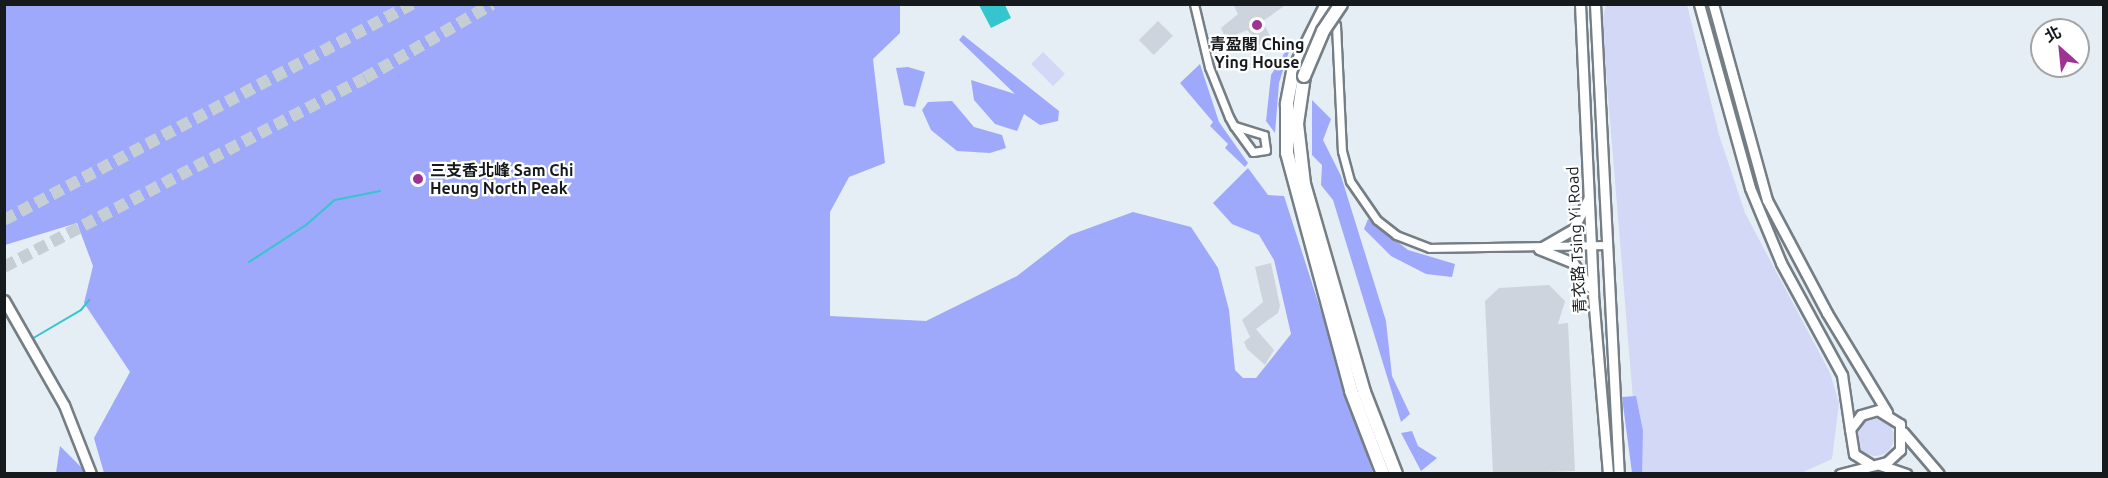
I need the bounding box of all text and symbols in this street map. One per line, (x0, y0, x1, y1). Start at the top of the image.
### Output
marker: 青盈閣 Ching Ying House (1250, 18, 1264, 32)
north arrow (2030, 18, 2090, 78)
text: 北 (2042, 22, 2064, 45)
place label: 青盈閣 Ching Ying House (1210, 34, 1304, 72)
place label: 三支香北峰 Sam Chi Heung North Peak (430, 160, 573, 198)
street label: 青衣路 Tsing Yi Road (1563, 166, 1589, 314)
marker: 三支香北峰 Sam Chi Heung North Peak (411, 172, 425, 186)

